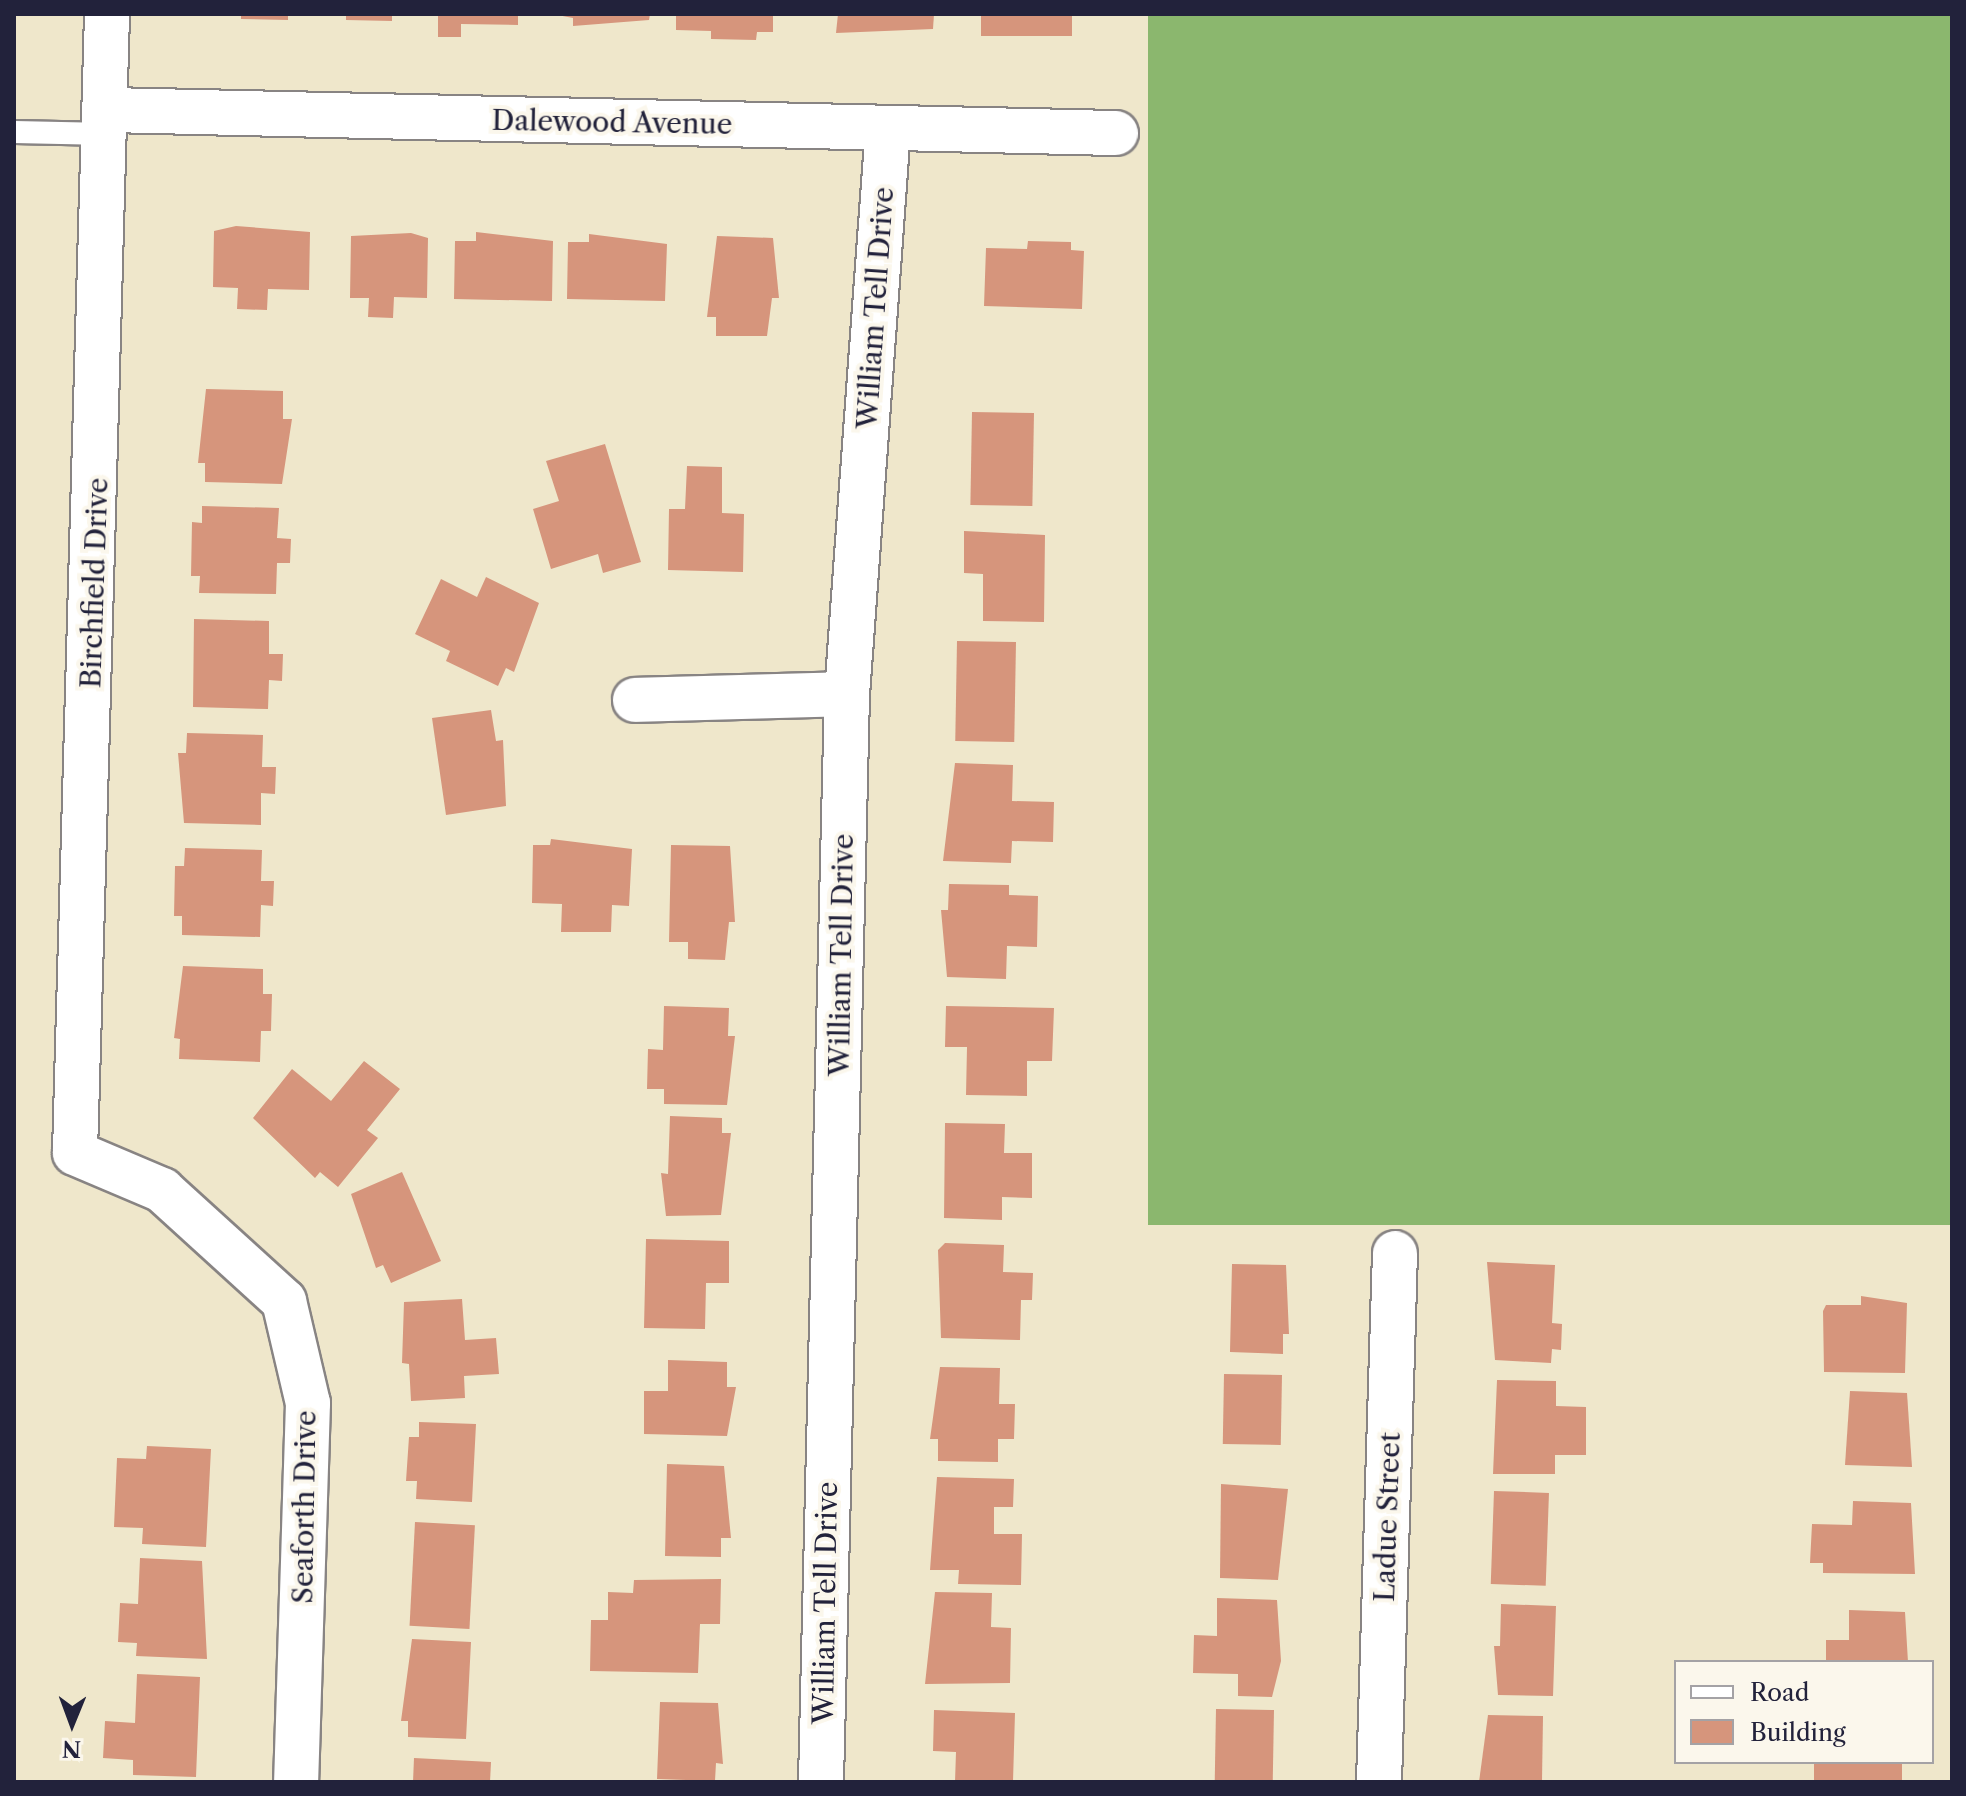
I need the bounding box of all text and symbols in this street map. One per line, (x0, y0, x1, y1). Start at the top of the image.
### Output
street label: Dalewood Avenue (491, 103, 733, 141)
street label: William Tell Drive (850, 185, 900, 431)
street label: Birchfield Drive (74, 477, 114, 689)
street label: William Tell Drive (822, 833, 860, 1077)
street label: Seaforth Drive (286, 1410, 322, 1604)
street label: Ladue Street (1367, 1432, 1407, 1602)
street label: William Tell Drive (806, 1481, 844, 1725)
legend (1674, 1660, 1934, 1764)
text: Road (1750, 1678, 1809, 1707)
north arrow (32, 1684, 112, 1764)
text: Building (1750, 1718, 1846, 1747)
text: N (62, 1735, 81, 1762)

